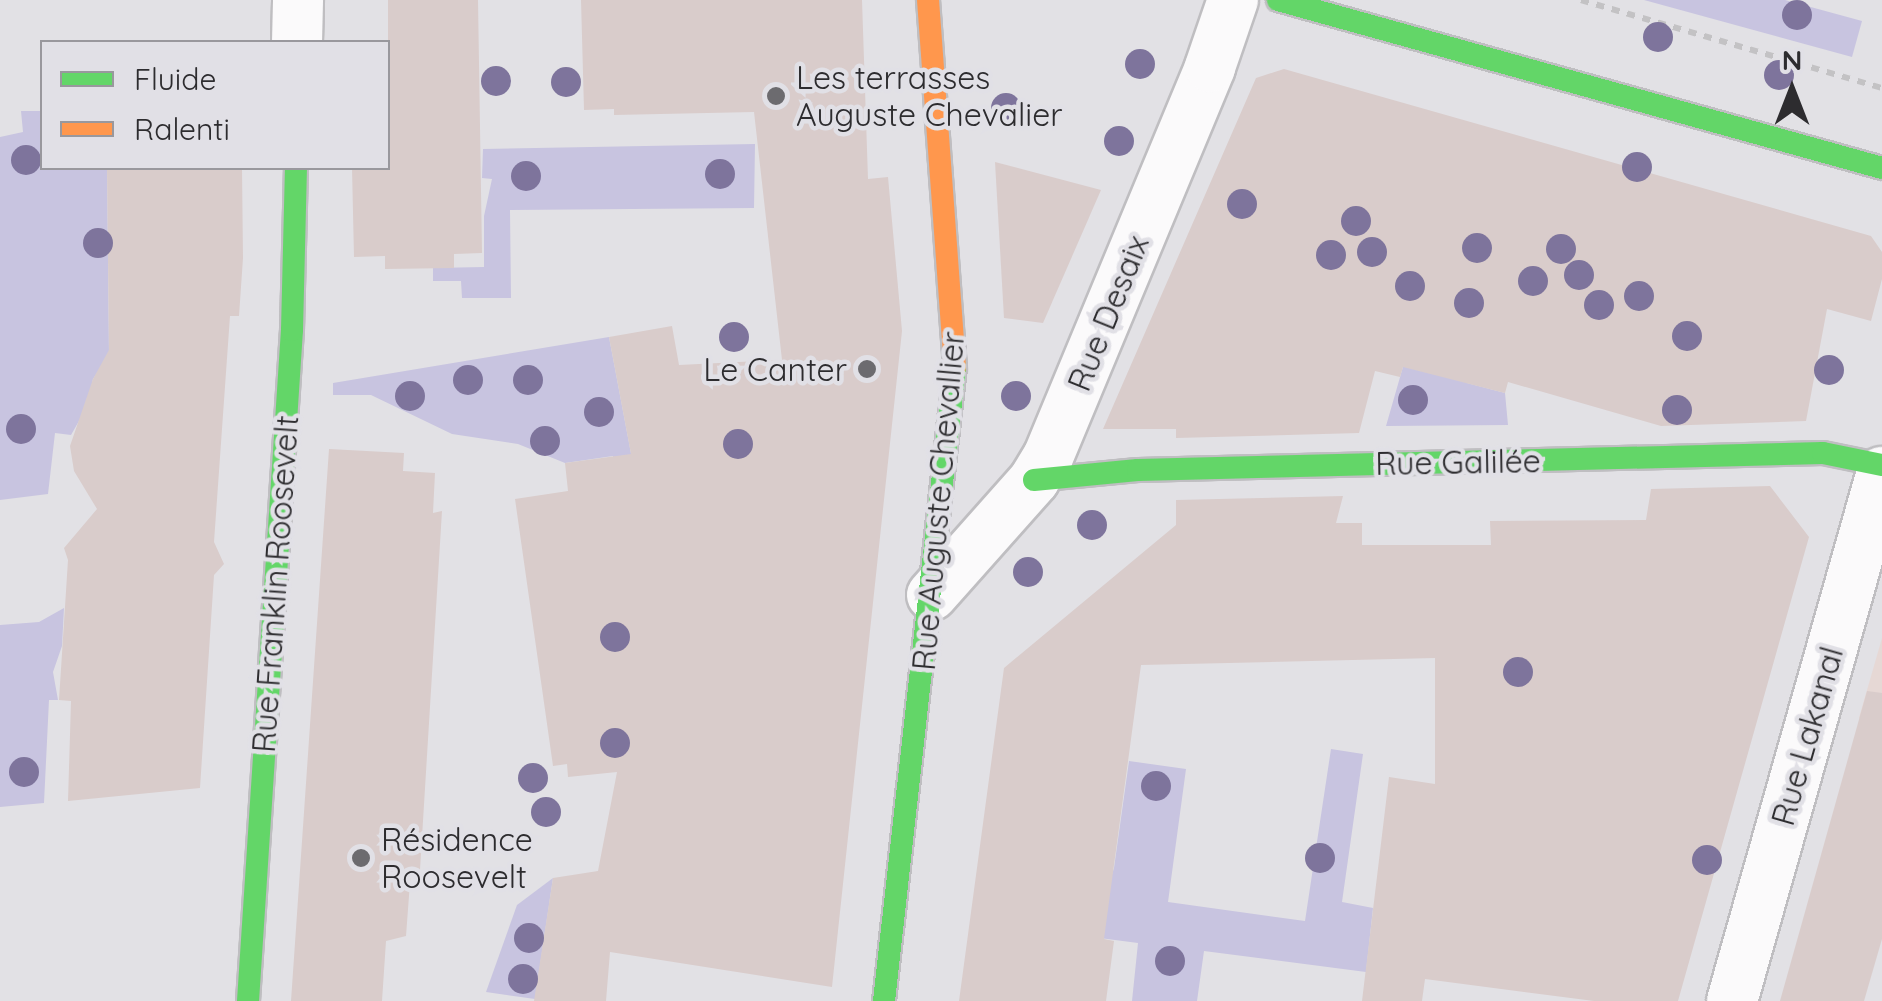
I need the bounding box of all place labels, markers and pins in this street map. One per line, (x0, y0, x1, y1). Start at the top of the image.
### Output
place label: Les terrasses Auguste Chevalier (796, 59, 1063, 134)
marker: Les terrasses Auguste Chevalier (765, 85, 787, 107)
place label: Le Canter (703, 350, 847, 388)
marker: Le Canter (856, 358, 878, 380)
place label: Résidence Roosevelt (381, 821, 533, 896)
marker: Résidence Roosevelt (350, 847, 372, 869)

